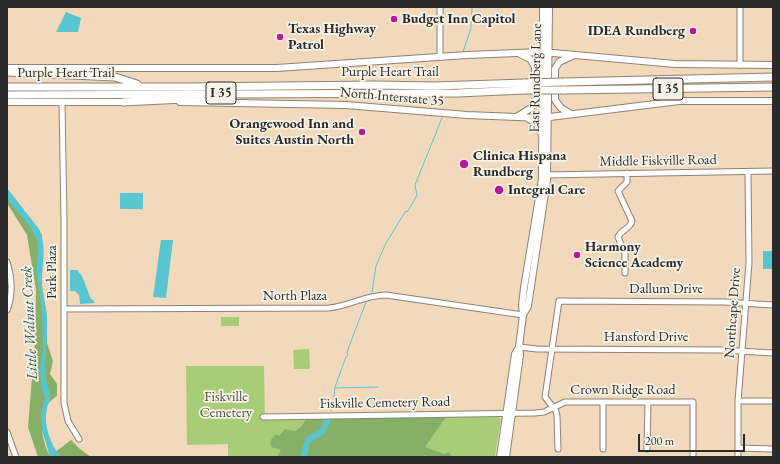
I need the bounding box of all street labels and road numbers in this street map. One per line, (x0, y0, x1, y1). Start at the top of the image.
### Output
street label: East Rundberg Lane (527, 23, 545, 133)
street label: Purple Heart Trail (341, 64, 439, 80)
street label: Purple Heart Trail (17, 65, 115, 81)
road number: I 35 (653, 78, 683, 100)
road number: I 35 (206, 82, 236, 104)
street label: North Interstate 35 (339, 84, 445, 110)
street label: Middle Fiskville Road (599, 152, 717, 170)
street label: Park Plaza (44, 245, 60, 299)
street label: Northcape Drive (721, 267, 745, 359)
street label: Dallum Drive (629, 281, 703, 297)
street label: North Plaza (263, 288, 327, 304)
street label: Hansford Drive (604, 329, 688, 345)
street label: Crown Ridge Road (570, 382, 676, 398)
street label: Fiskville Cemetery Road (319, 393, 451, 413)

